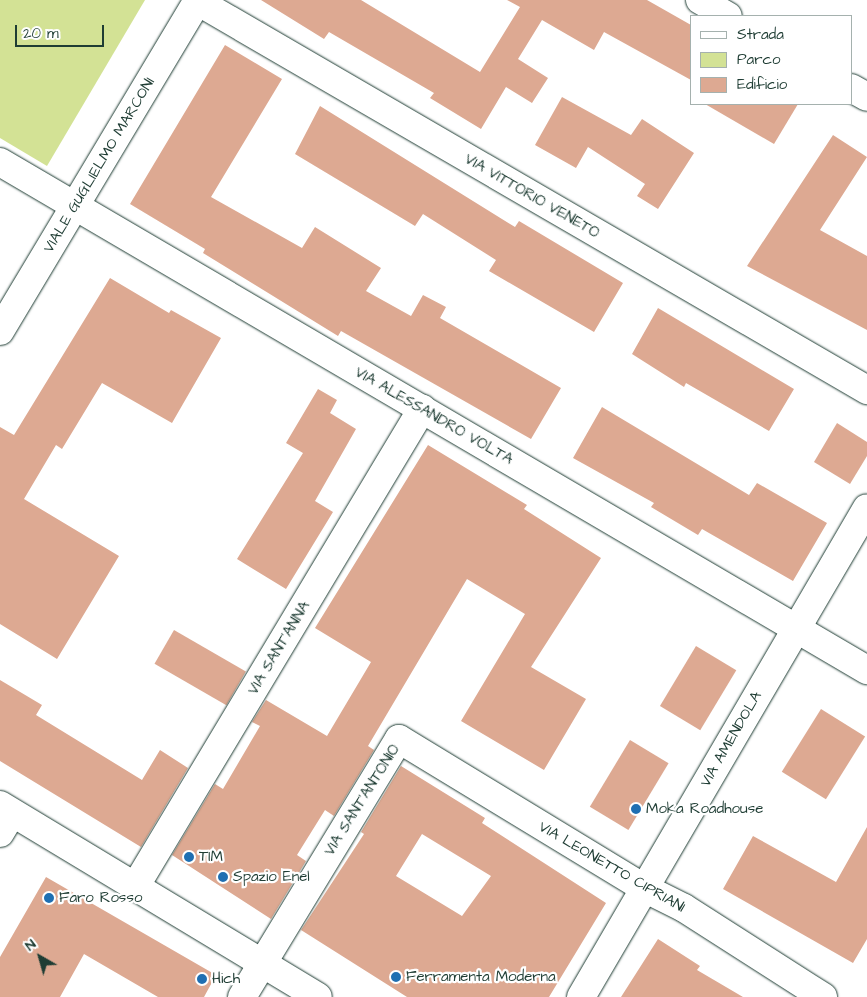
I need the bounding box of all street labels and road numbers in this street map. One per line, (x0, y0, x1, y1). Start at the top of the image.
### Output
street label: VIALE GUGLIELMO MARCONI (39, 74, 159, 256)
street label: VIA VITTORIO VENETO (461, 150, 603, 242)
street label: VIA ALESSANDRO VOLTA (352, 363, 516, 469)
street label: VIA SANT'ANNA (244, 598, 314, 698)
street label: VIA AMENDOLA (696, 688, 766, 790)
street label: VIA SANT'ANTONIO (320, 741, 404, 859)
street label: VIA LEONETTO CIPRIANI (535, 818, 689, 916)

